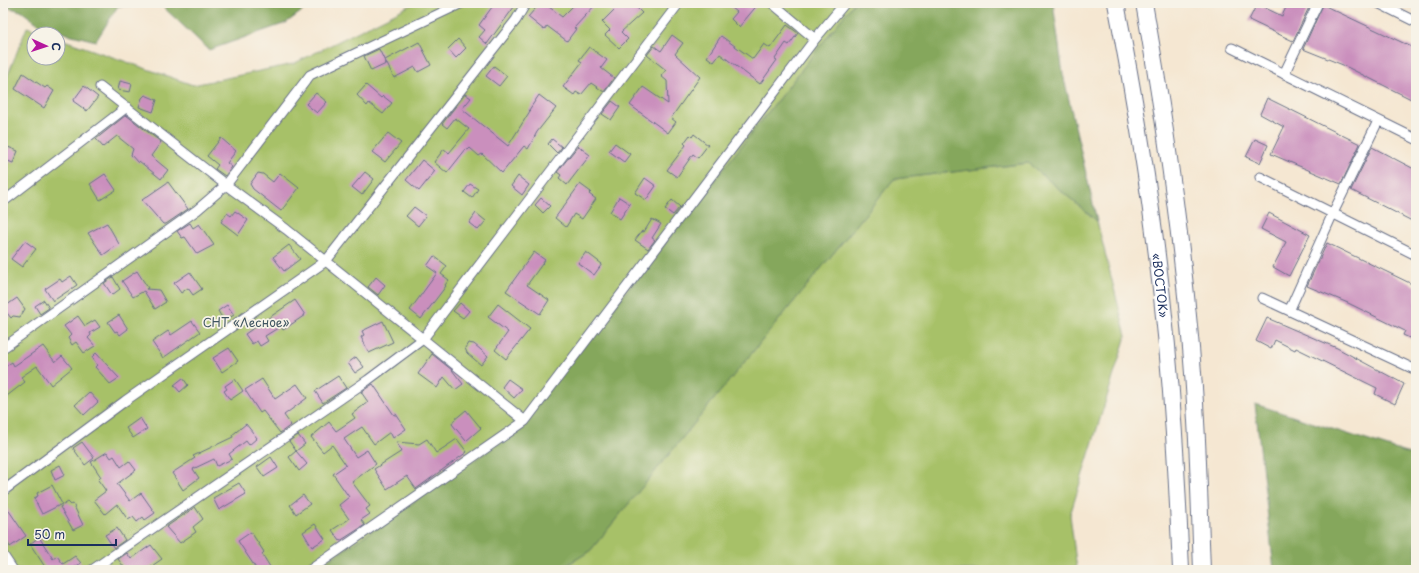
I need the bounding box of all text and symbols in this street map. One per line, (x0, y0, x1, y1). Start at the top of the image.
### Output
north arrow (26, 26, 66, 66)
text: С (48, 42, 65, 51)
street label: «ВОСТОК» (1148, 252, 1173, 319)
park label: СНТ «Лесное» (203, 313, 289, 331)
scale bar (28, 521, 116, 547)
text: 50 m (34, 525, 65, 543)

